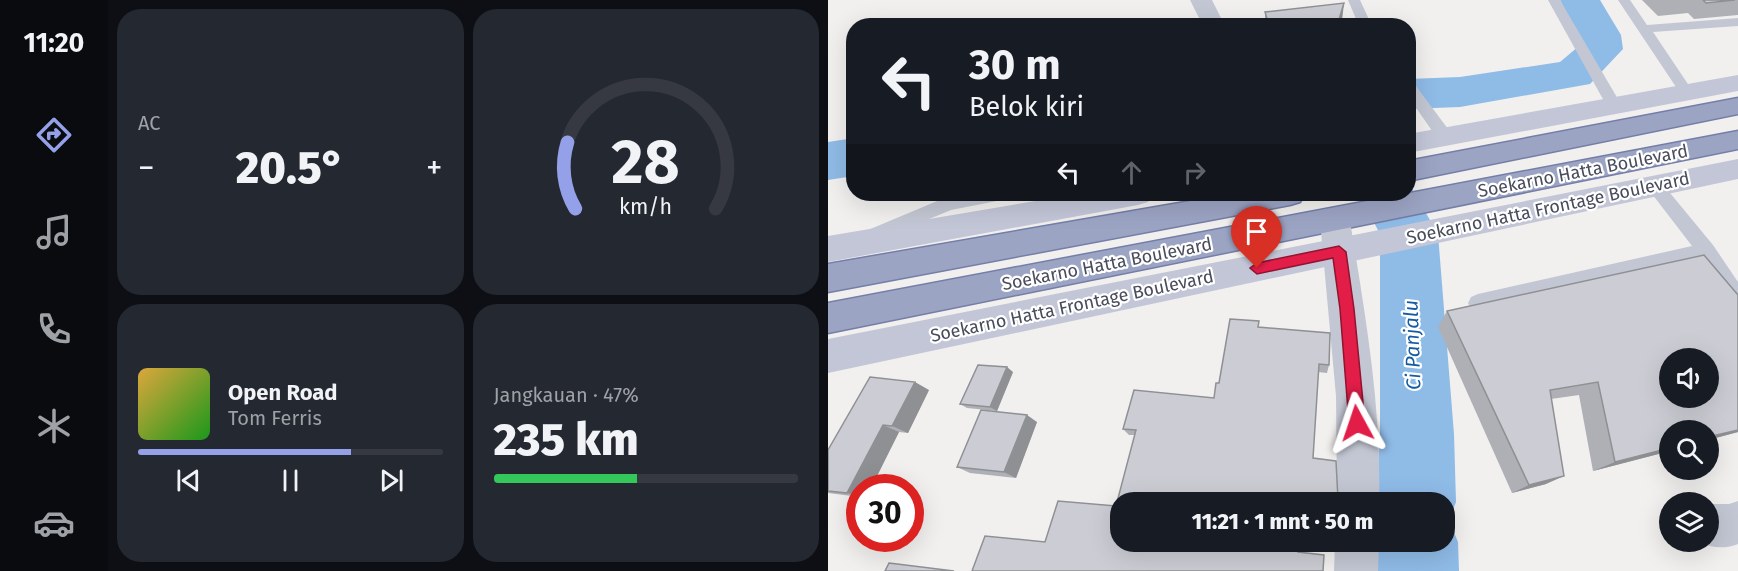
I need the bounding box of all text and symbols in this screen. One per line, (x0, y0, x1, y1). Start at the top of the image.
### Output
text: 11:20 (24, 27, 84, 59)
text: 30 m (969, 40, 1061, 90)
icon: left (870, 42, 948, 120)
text: Belok kiri (969, 91, 1084, 123)
text: AC (138, 111, 160, 135)
icon: directions (33, 114, 75, 156)
text: 28 (611, 125, 680, 200)
street label: Soekarno Hatta Boulevard (1476, 140, 1690, 202)
text: 20.5° (236, 141, 345, 195)
text: − (138, 148, 155, 188)
text: + (426, 148, 442, 188)
icon: left (1052, 156, 1085, 189)
icon: ahead (1115, 156, 1148, 189)
icon: right (1178, 156, 1211, 189)
street label: Soekarno Hatta Frontage Boulevard (1404, 167, 1692, 249)
text: km/h (619, 194, 672, 220)
pin (1231, 206, 1282, 268)
icon: music (33, 211, 75, 253)
icon: arrive (1240, 215, 1273, 248)
street label: Soekarno Hatta Boulevard (1000, 233, 1214, 295)
street label: Soekarno Hatta Frontage Boulevard (928, 265, 1216, 347)
water label: Ci Panjalu (1398, 300, 1426, 390)
icon: phone (33, 308, 75, 350)
map controls (1659, 348, 1719, 552)
button: sound (1659, 348, 1719, 408)
text: Open Road (228, 379, 338, 406)
text: Jangkauan · 47% (494, 383, 639, 407)
position arrow (1325, 391, 1389, 455)
icon: climate (33, 405, 75, 447)
text: Tom Ferris (228, 406, 322, 430)
text: 235 km (494, 413, 639, 467)
button: search (1659, 420, 1719, 480)
icon: previous (172, 464, 205, 497)
icon: pause (274, 464, 307, 497)
icon: next (375, 464, 408, 497)
speed limit sign: 30 (846, 474, 924, 552)
button: layers (1659, 492, 1719, 552)
icon: car (33, 502, 75, 544)
text: 11:21 · 1 mnt · 50 m (1192, 508, 1373, 535)

